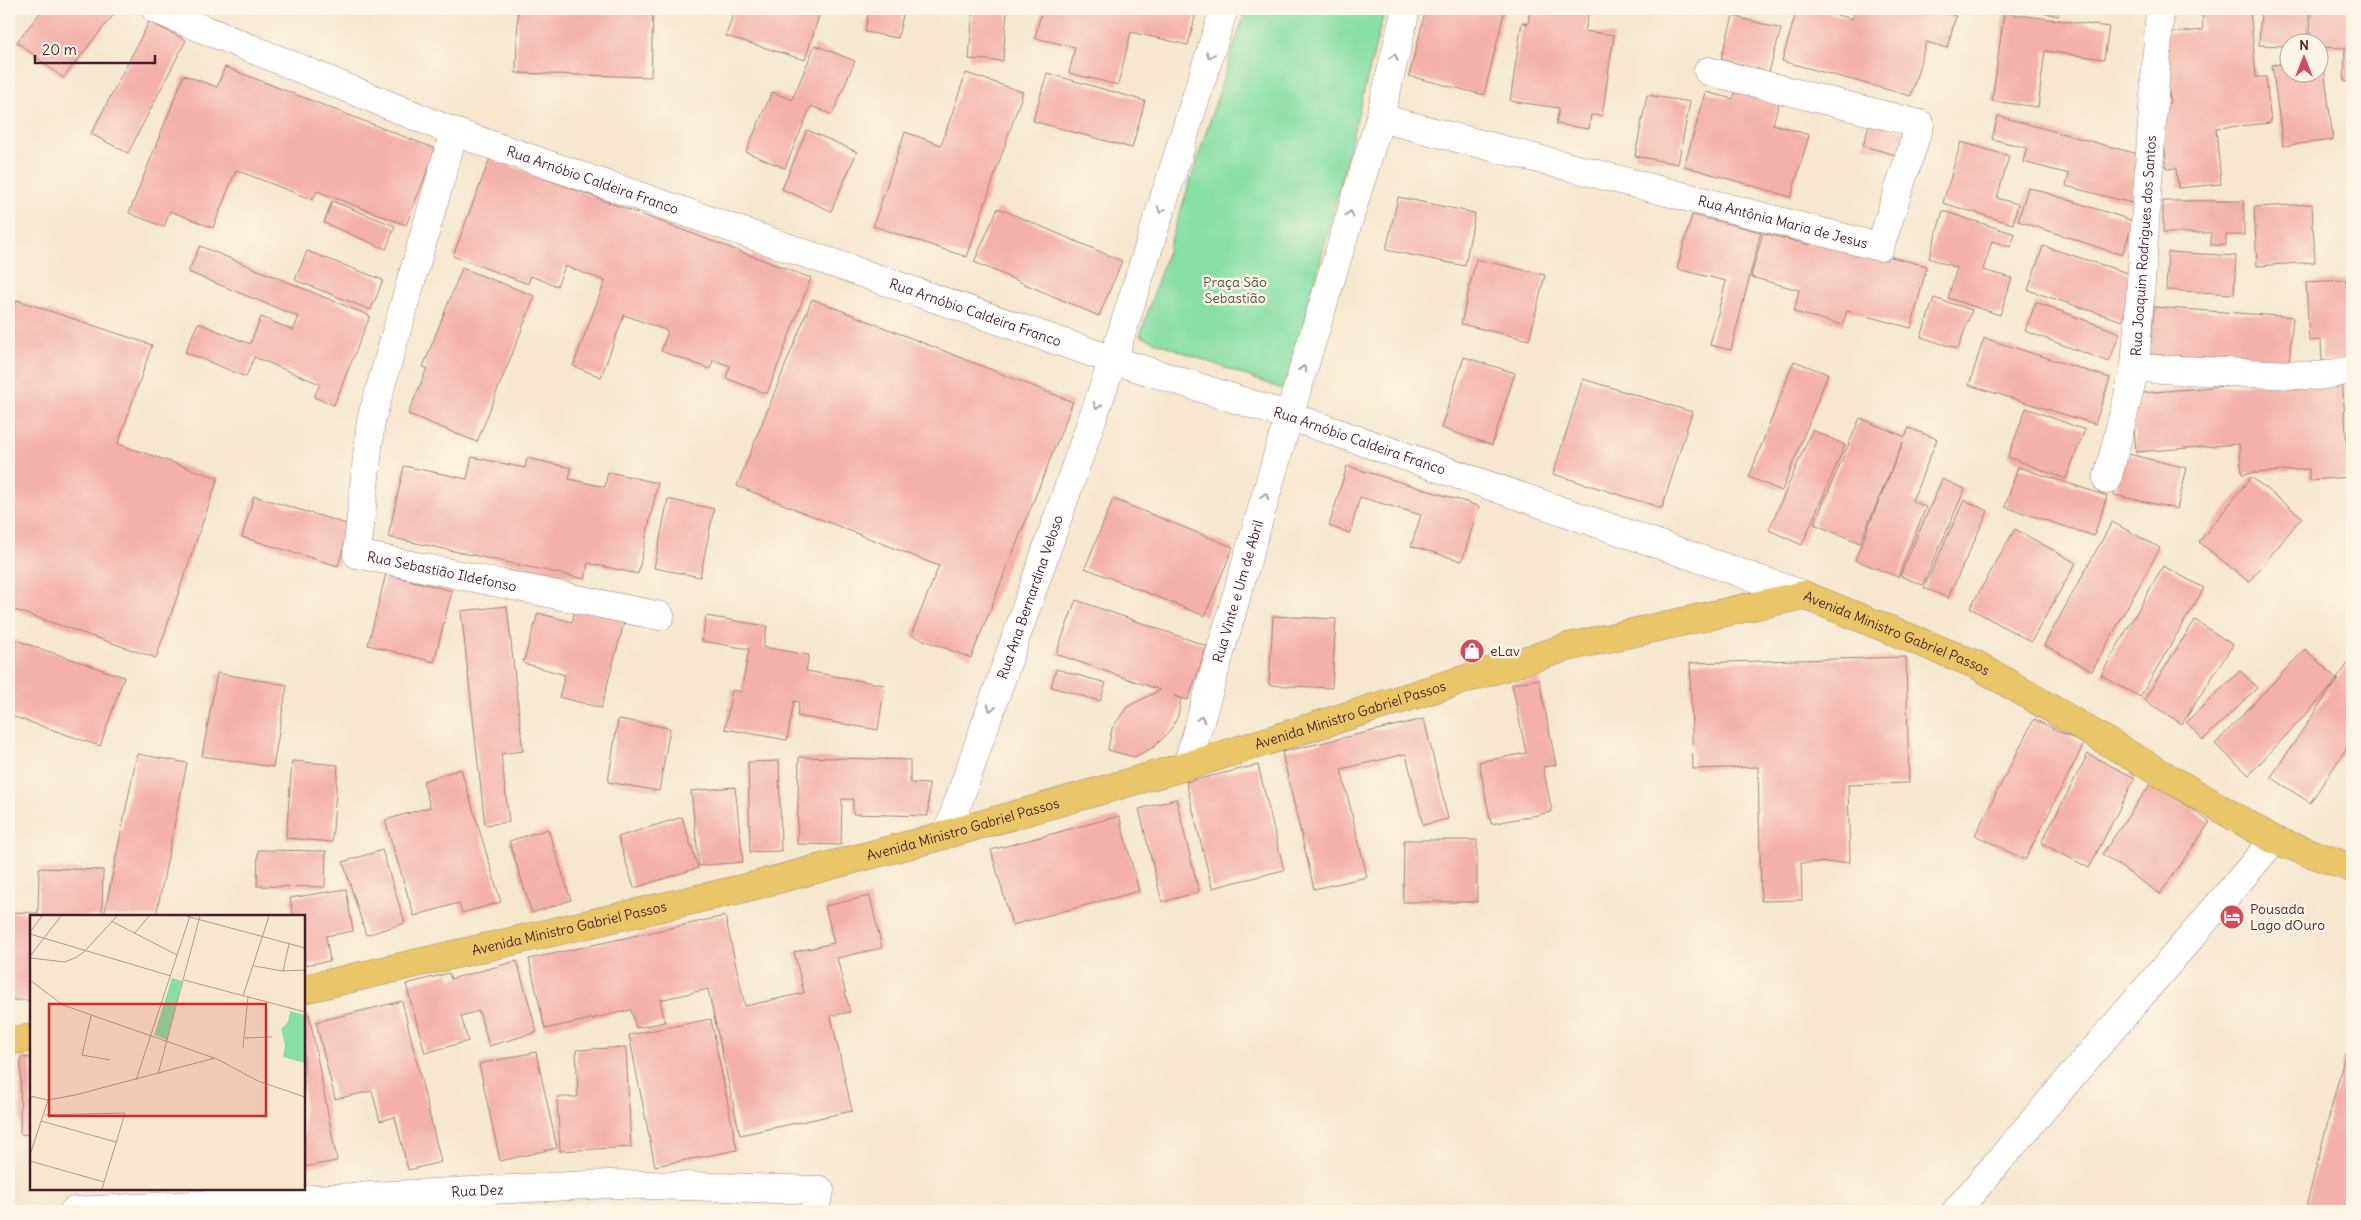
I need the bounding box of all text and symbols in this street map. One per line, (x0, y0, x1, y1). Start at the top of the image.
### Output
scale bar (35, 32, 155, 64)
north arrow (2278, 32, 2328, 82)
text: N (2299, 36, 2309, 54)
text: 20 m (42, 40, 77, 59)
one-way arrow (1205, 51, 1215, 59)
one-way arrow (1388, 53, 1399, 62)
street label: Rua Joaquim Rodrigues dos Santos (2127, 135, 2160, 357)
street label: Rua Arnóbio Caldeira Franco (504, 142, 681, 218)
street label: Rua Antônia Maria de Jesus (1696, 191, 1870, 252)
one-way arrow (1156, 205, 1166, 214)
one-way arrow (1345, 210, 1355, 218)
park label: Praça São Sebastião (1203, 273, 1267, 307)
street label: Rua Arnóbio Caldeira Franco (887, 274, 1064, 351)
one-way arrow (1297, 366, 1307, 374)
one-way arrow (1093, 401, 1103, 410)
street label: Rua Arnóbio Caldeira Franco (1271, 403, 1448, 479)
one-way arrow (1260, 493, 1270, 501)
street label: Rua Ana Bernardina Veloso (993, 513, 1067, 682)
street label: Rua Vinte e Um de Abril (1209, 518, 1267, 665)
street label: Rua Sebastião Ildefonso (365, 547, 518, 595)
street label: Avenida Ministro Gabriel Passos (1801, 587, 1993, 680)
shop icon: eLav (1459, 638, 1485, 664)
place label: eLav (1490, 642, 1520, 660)
street label: Avenida Ministro Gabriel Passos (1252, 677, 1448, 753)
one-way arrow (987, 703, 997, 712)
one-way arrow (1195, 716, 1205, 724)
street label: Avenida Ministro Gabriel Passos (864, 794, 1061, 865)
street label: Avenida Ministro Gabriel Passos (470, 897, 668, 959)
place label: Pousada Lago dOuro (2250, 900, 2325, 934)
hotel icon: Pousada Lago dOuro (2219, 904, 2245, 930)
inset map (30, 915, 305, 1190)
street label: Rua Dez (451, 1180, 504, 1201)

